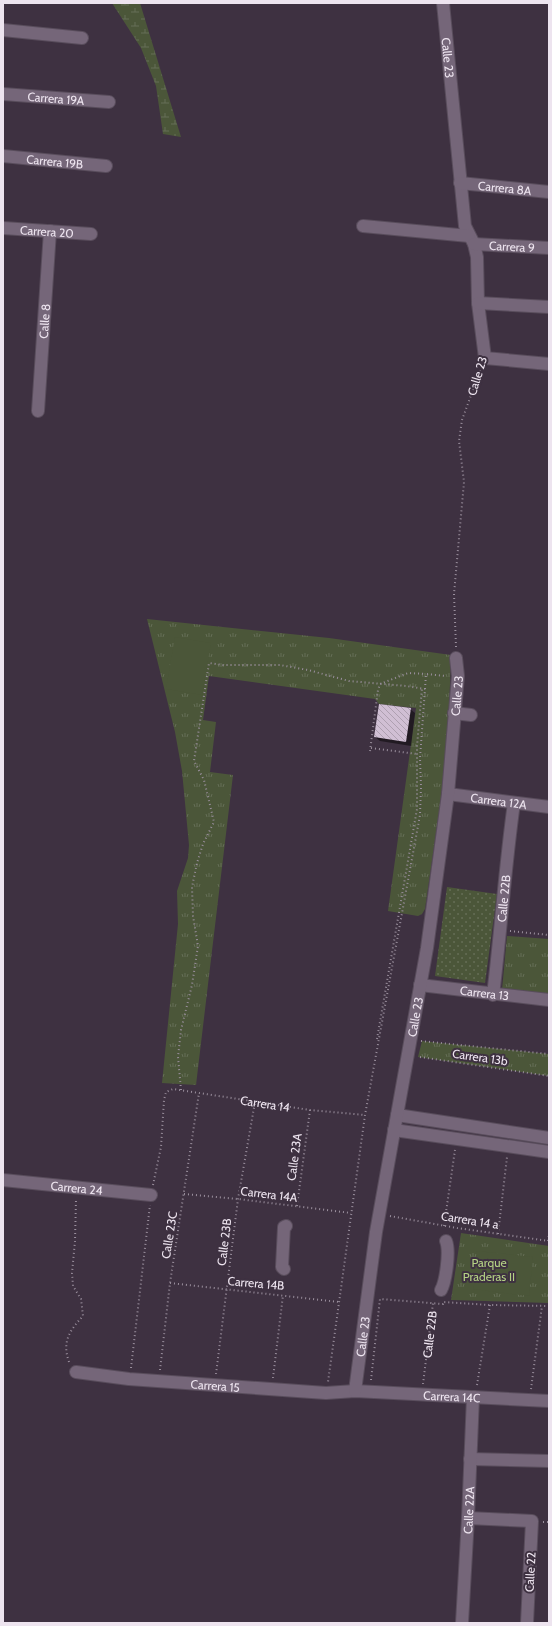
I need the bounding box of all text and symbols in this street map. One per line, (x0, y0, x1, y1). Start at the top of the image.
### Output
street label: Calle 23 (439, 37, 458, 79)
street label: Carrera 19A (27, 88, 85, 108)
street label: Carrera 19B (26, 151, 84, 171)
street label: Carrera 8A (477, 177, 533, 198)
street label: Carrera 20 (20, 222, 74, 240)
street label: Carrera 9 (489, 237, 535, 255)
street label: Calle 8 (35, 303, 53, 339)
street label: Calle 23 (464, 354, 490, 398)
street label: Calle 23 (447, 675, 466, 716)
street label: Carrera 12A (470, 789, 528, 812)
street label: Calle 22B (493, 874, 513, 923)
street label: Carrera 13 (459, 982, 510, 1003)
street label: Calle 23 (404, 996, 426, 1038)
street label: Carrera 13b (451, 1046, 509, 1068)
street label: Carrera 14 (239, 1092, 291, 1114)
street label: Calle 23A (283, 1132, 305, 1182)
street label: Carrera 24 (50, 1177, 103, 1198)
street label: Carrera 14A (240, 1183, 299, 1205)
street label: Carrera 14 a (440, 1208, 500, 1232)
street label: Calle 23C (158, 1210, 180, 1260)
street label: Calle 23B (214, 1217, 234, 1267)
park label: Parque Praderas II (463, 1255, 515, 1284)
street label: Carrera 14B (227, 1273, 285, 1293)
street label: Calle 22B (419, 1310, 439, 1359)
street label: Calle 23 (352, 1315, 372, 1358)
street label: Carrera 15 (190, 1376, 240, 1394)
street label: Carrera 14C (423, 1387, 481, 1405)
street label: Calle 22A (460, 1485, 477, 1534)
street label: Calle 22 (521, 1552, 539, 1592)

